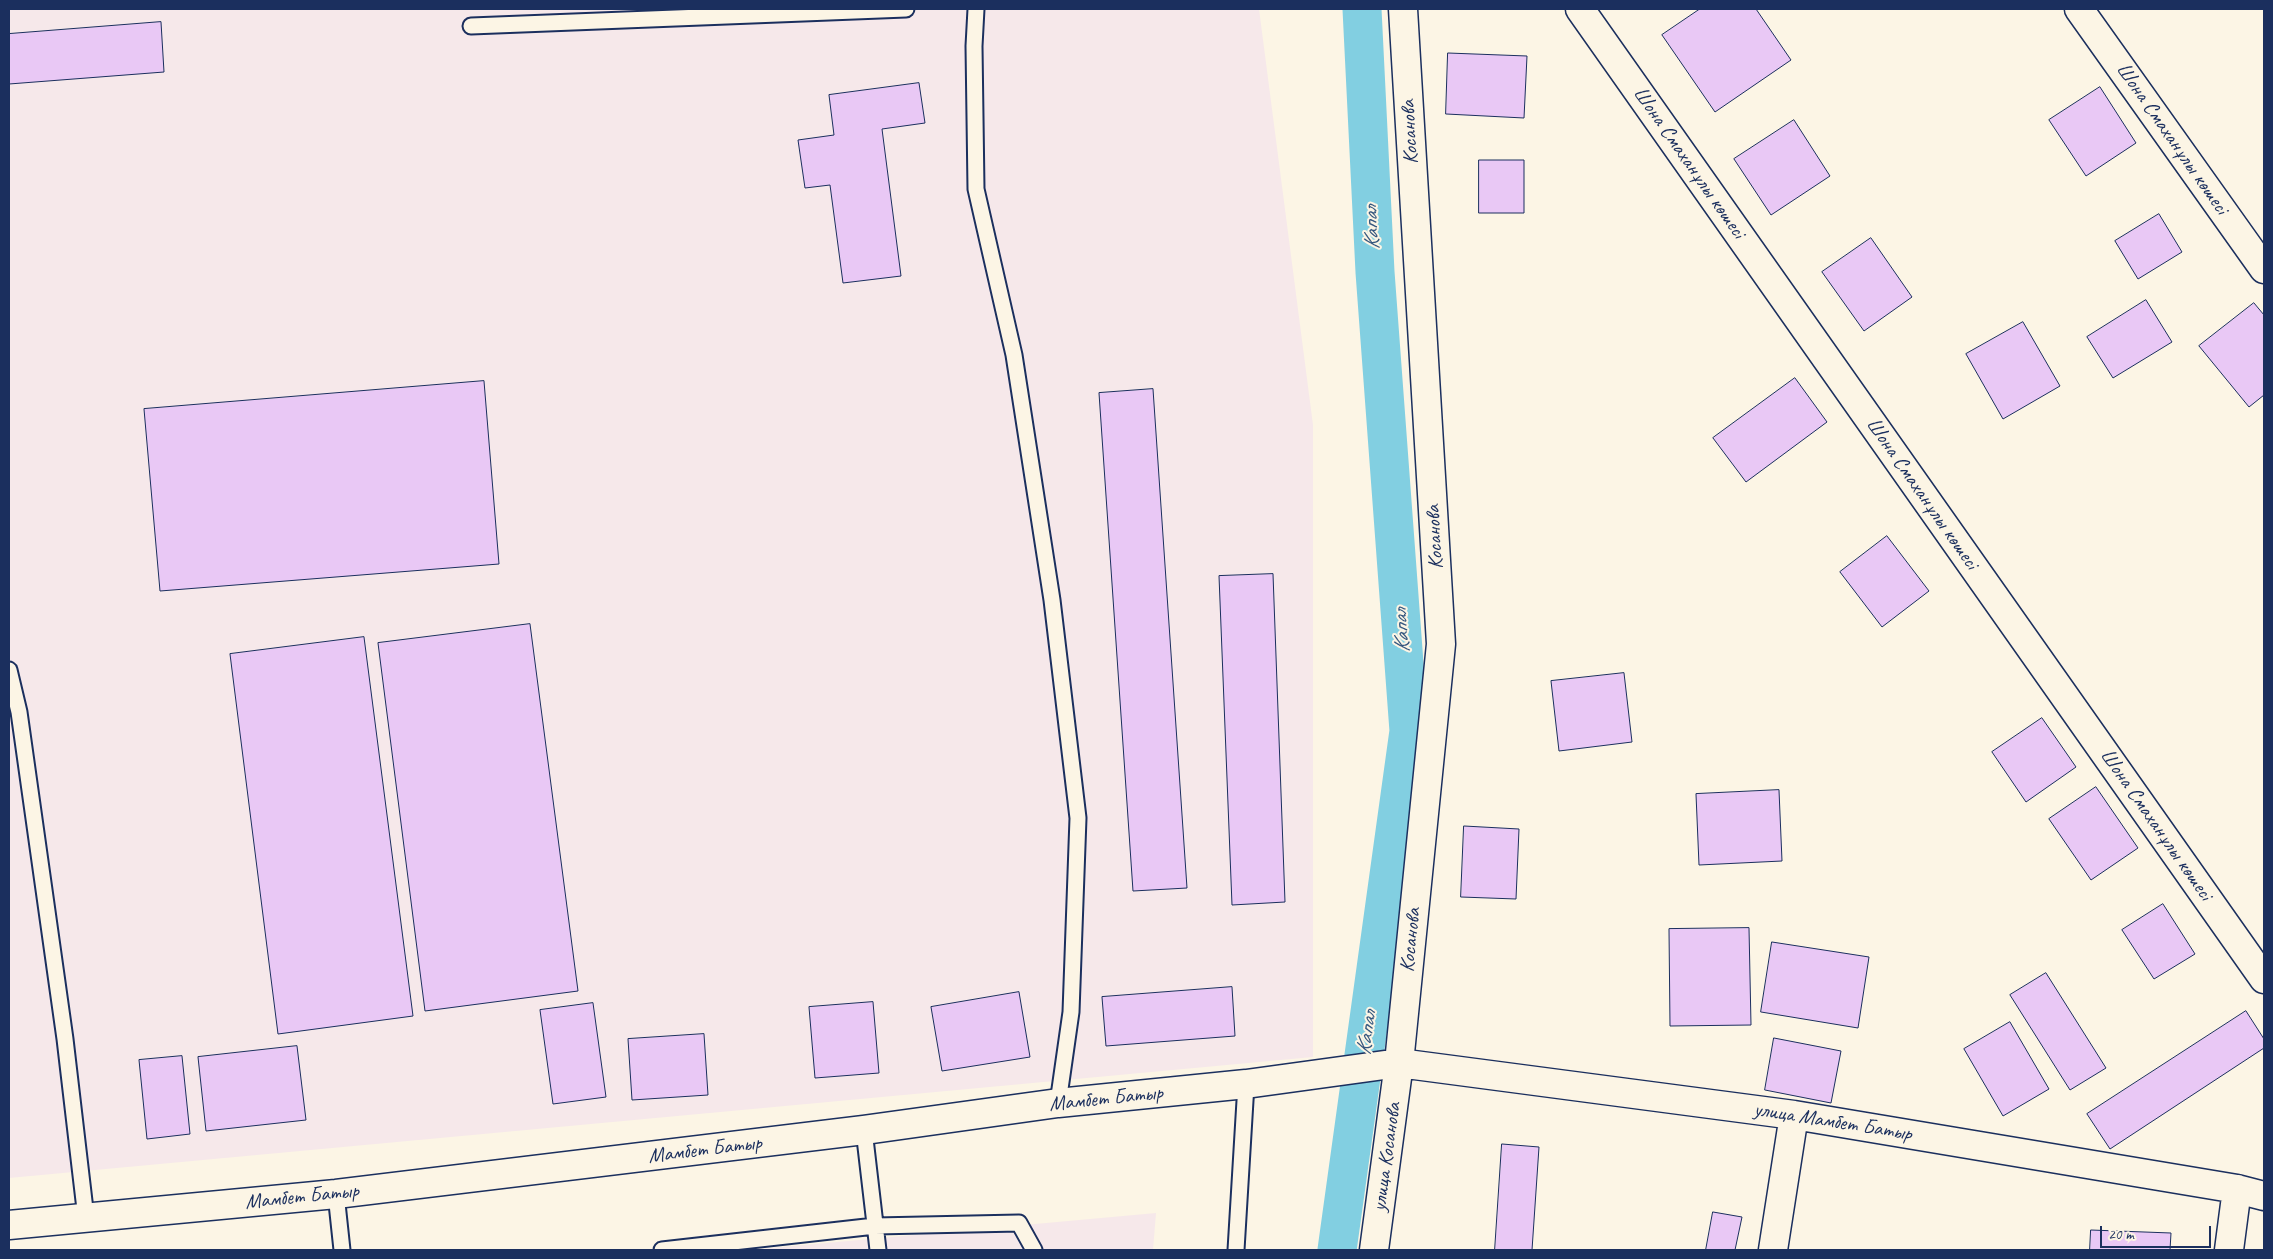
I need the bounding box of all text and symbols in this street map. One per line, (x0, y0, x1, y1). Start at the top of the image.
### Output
street label: Шона Смаханұлы көшесі (2110, 58, 2234, 220)
street label: Шона Смаханұлы көшесі (1627, 82, 1751, 244)
street label: Косанова (1396, 99, 1424, 165)
water label: Капал (1358, 206, 1386, 250)
street label: Шона Смаханұлы көшесі (1860, 413, 1984, 575)
street label: Косанова (1421, 504, 1449, 570)
water label: Капал (1387, 608, 1417, 654)
street label: Шона Смаханұлы көшесі (2094, 744, 2218, 906)
street label: Косанова (1395, 907, 1427, 973)
water label: Капал (1351, 1010, 1383, 1056)
street label: Мамбет Батыр (1048, 1081, 1164, 1117)
street label: улица Мамбет Батыр (1752, 1097, 1914, 1147)
street label: улица Косанова (1367, 1101, 1407, 1213)
street label: Мамбет Батыр (647, 1131, 763, 1169)
street label: Мамбет Батыр (244, 1179, 360, 1215)
scale bar (2103, 1216, 2214, 1248)
text: 20 m (2108, 1225, 2134, 1244)

